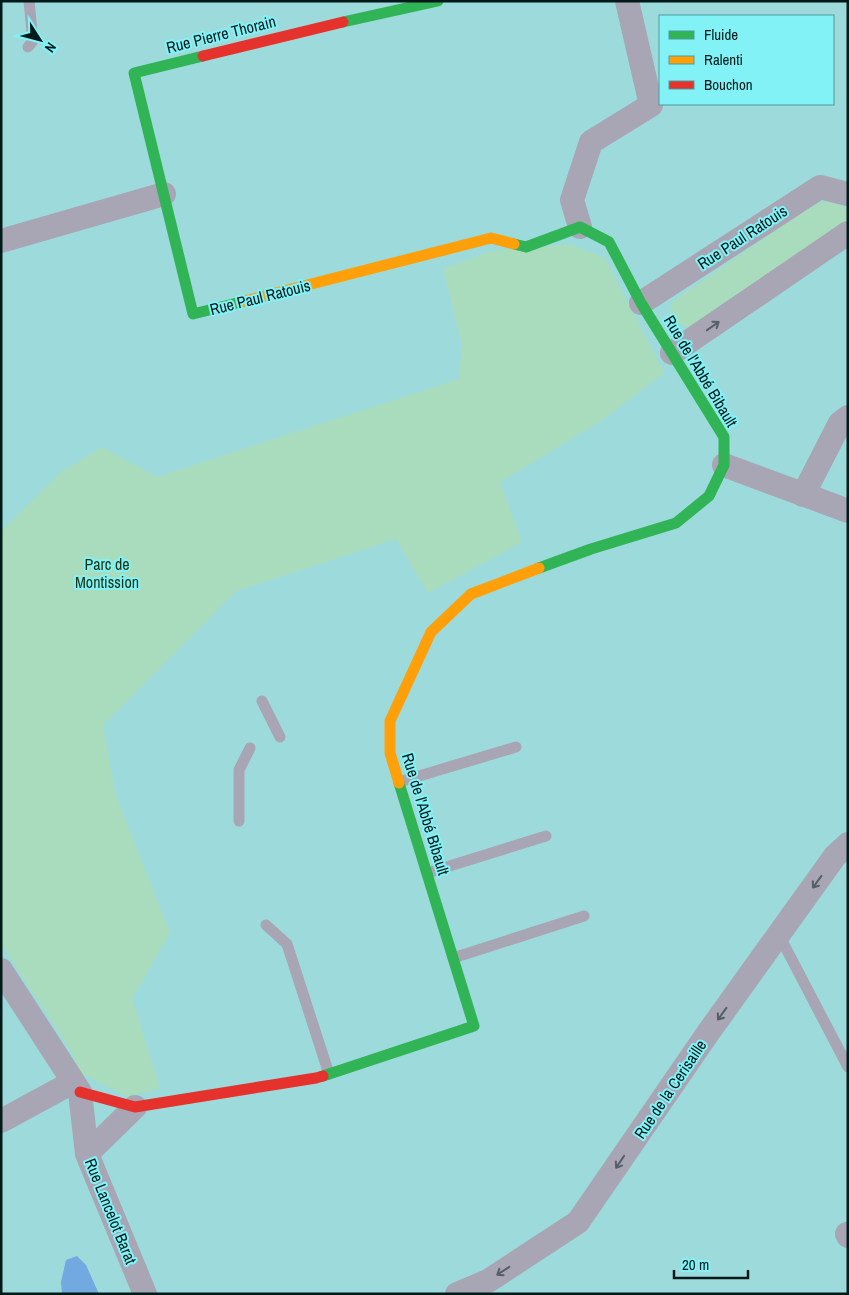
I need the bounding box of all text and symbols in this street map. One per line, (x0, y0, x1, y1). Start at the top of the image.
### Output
street label: Rue Pierre Thorain (164, 10, 278, 58)
north arrow (15, 15, 65, 65)
legend (659, 15, 834, 105)
text: Fluide (704, 24, 738, 45)
text: N (41, 39, 60, 56)
text: Ralenti (704, 49, 743, 70)
text: Bouchon (704, 74, 753, 95)
street label: Rue Paul Ratouis (693, 200, 791, 274)
street label: Rue Paul Ratouis (207, 274, 313, 320)
street label: Rue de l'Abbé Bibault (659, 311, 743, 431)
one-way arrow (705, 321, 719, 331)
park label: Parc de Montission (75, 553, 139, 593)
street label: Rue de l'Abbé Bibault (397, 750, 455, 878)
one-way arrow (812, 875, 822, 889)
one-way arrow (717, 1007, 727, 1021)
street label: Rue de la Cerisaille (629, 1035, 711, 1143)
street label: Rue Lancelot Barat (80, 1155, 142, 1268)
one-way arrow (615, 1155, 625, 1169)
scale bar (674, 1248, 748, 1280)
text: 20 m (682, 1254, 709, 1275)
one-way arrow (497, 1266, 511, 1276)

